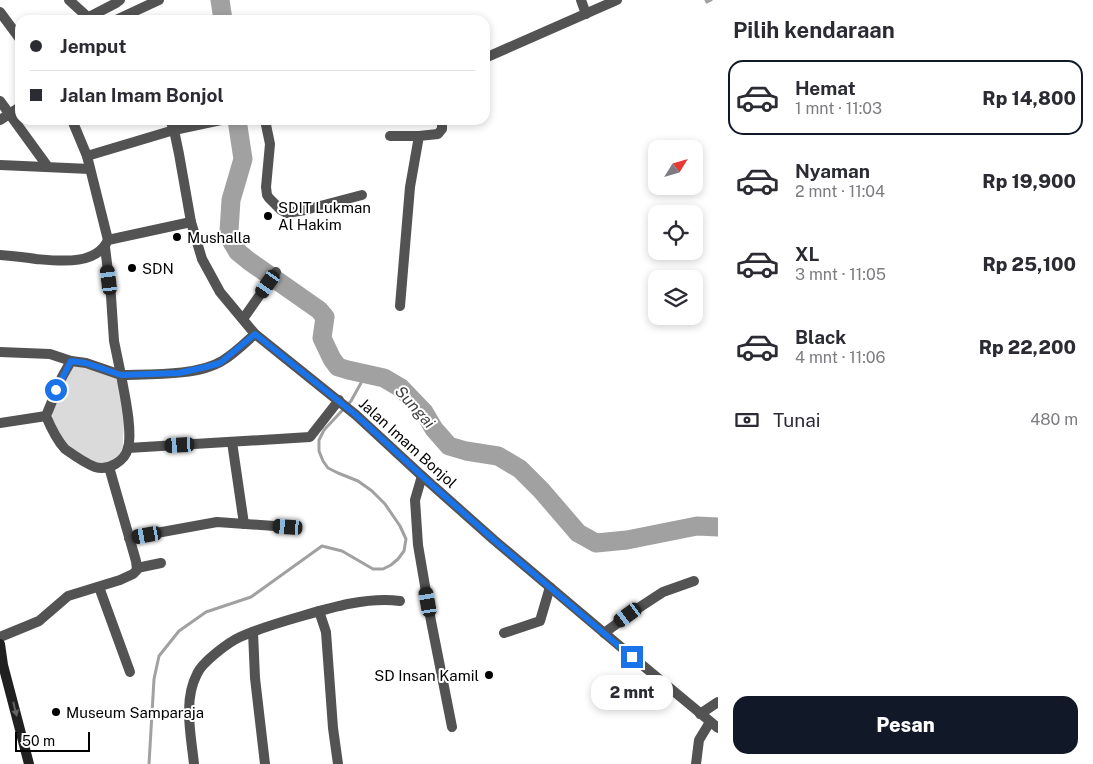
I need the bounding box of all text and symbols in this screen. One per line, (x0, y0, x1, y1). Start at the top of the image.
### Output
text: Pilih kendaraan (733, 17, 895, 43)
text: Jemput (60, 35, 126, 57)
icon: car (735, 75, 780, 120)
text: Hemat (795, 77, 856, 99)
text: Jalan Imam Bonjol (60, 84, 224, 106)
text: Rp 14,800 (982, 87, 1076, 109)
text: 1 mnt · 11:03 (795, 99, 882, 118)
north arrow (648, 140, 702, 195)
map controls (648, 140, 703, 325)
icon: car (735, 158, 780, 203)
text: Nyaman (795, 160, 870, 182)
text: Rp 19,900 (982, 170, 1076, 192)
text: 2 mnt · 11:04 (795, 182, 885, 201)
place label: SDIT Lukman Al Hakim (278, 199, 371, 233)
button: locate (648, 205, 703, 260)
marker: SDIT Lukman Al Hakim (262, 210, 274, 222)
place label: Mushalla (187, 229, 251, 246)
marker: Mushalla (171, 231, 183, 243)
icon: car (735, 241, 780, 286)
text: XL (795, 243, 820, 265)
text: Rp 25,100 (982, 253, 1076, 275)
place label: SDN (142, 260, 174, 277)
marker: SDN (126, 262, 138, 274)
car (99, 264, 118, 296)
text: 3 mnt · 11:05 (795, 265, 886, 284)
car (253, 267, 282, 301)
button: layers (648, 270, 703, 325)
icon: car (735, 324, 780, 369)
text: Black (795, 326, 846, 348)
text: Rp 22,200 (979, 336, 1076, 358)
text: 4 mnt · 11:06 (795, 348, 886, 367)
route start (45, 379, 67, 401)
water label: Sungai (391, 382, 439, 432)
street label: Jalan Imam Bonjol (356, 395, 460, 491)
icon: cash (733, 406, 761, 434)
text: Tunai (773, 409, 821, 431)
text: 480 m (1030, 410, 1078, 429)
car (164, 437, 195, 453)
car (272, 518, 303, 536)
car (130, 525, 163, 545)
car (418, 586, 437, 618)
car (611, 600, 644, 630)
route end (621, 646, 643, 668)
place label: SD Insan Kamil (374, 667, 479, 684)
marker: SD Insan Kamil (483, 669, 495, 681)
callout: 2 mnt (591, 674, 673, 710)
text: 2 mnt (610, 683, 654, 702)
button: Pesan (733, 696, 1078, 754)
one-way arrow (11, 701, 19, 716)
place label: Museum Samparaja (66, 704, 204, 721)
marker: Museum Samparaja (50, 706, 62, 718)
scale bar (15, 729, 90, 752)
text: 50 m (22, 733, 55, 749)

